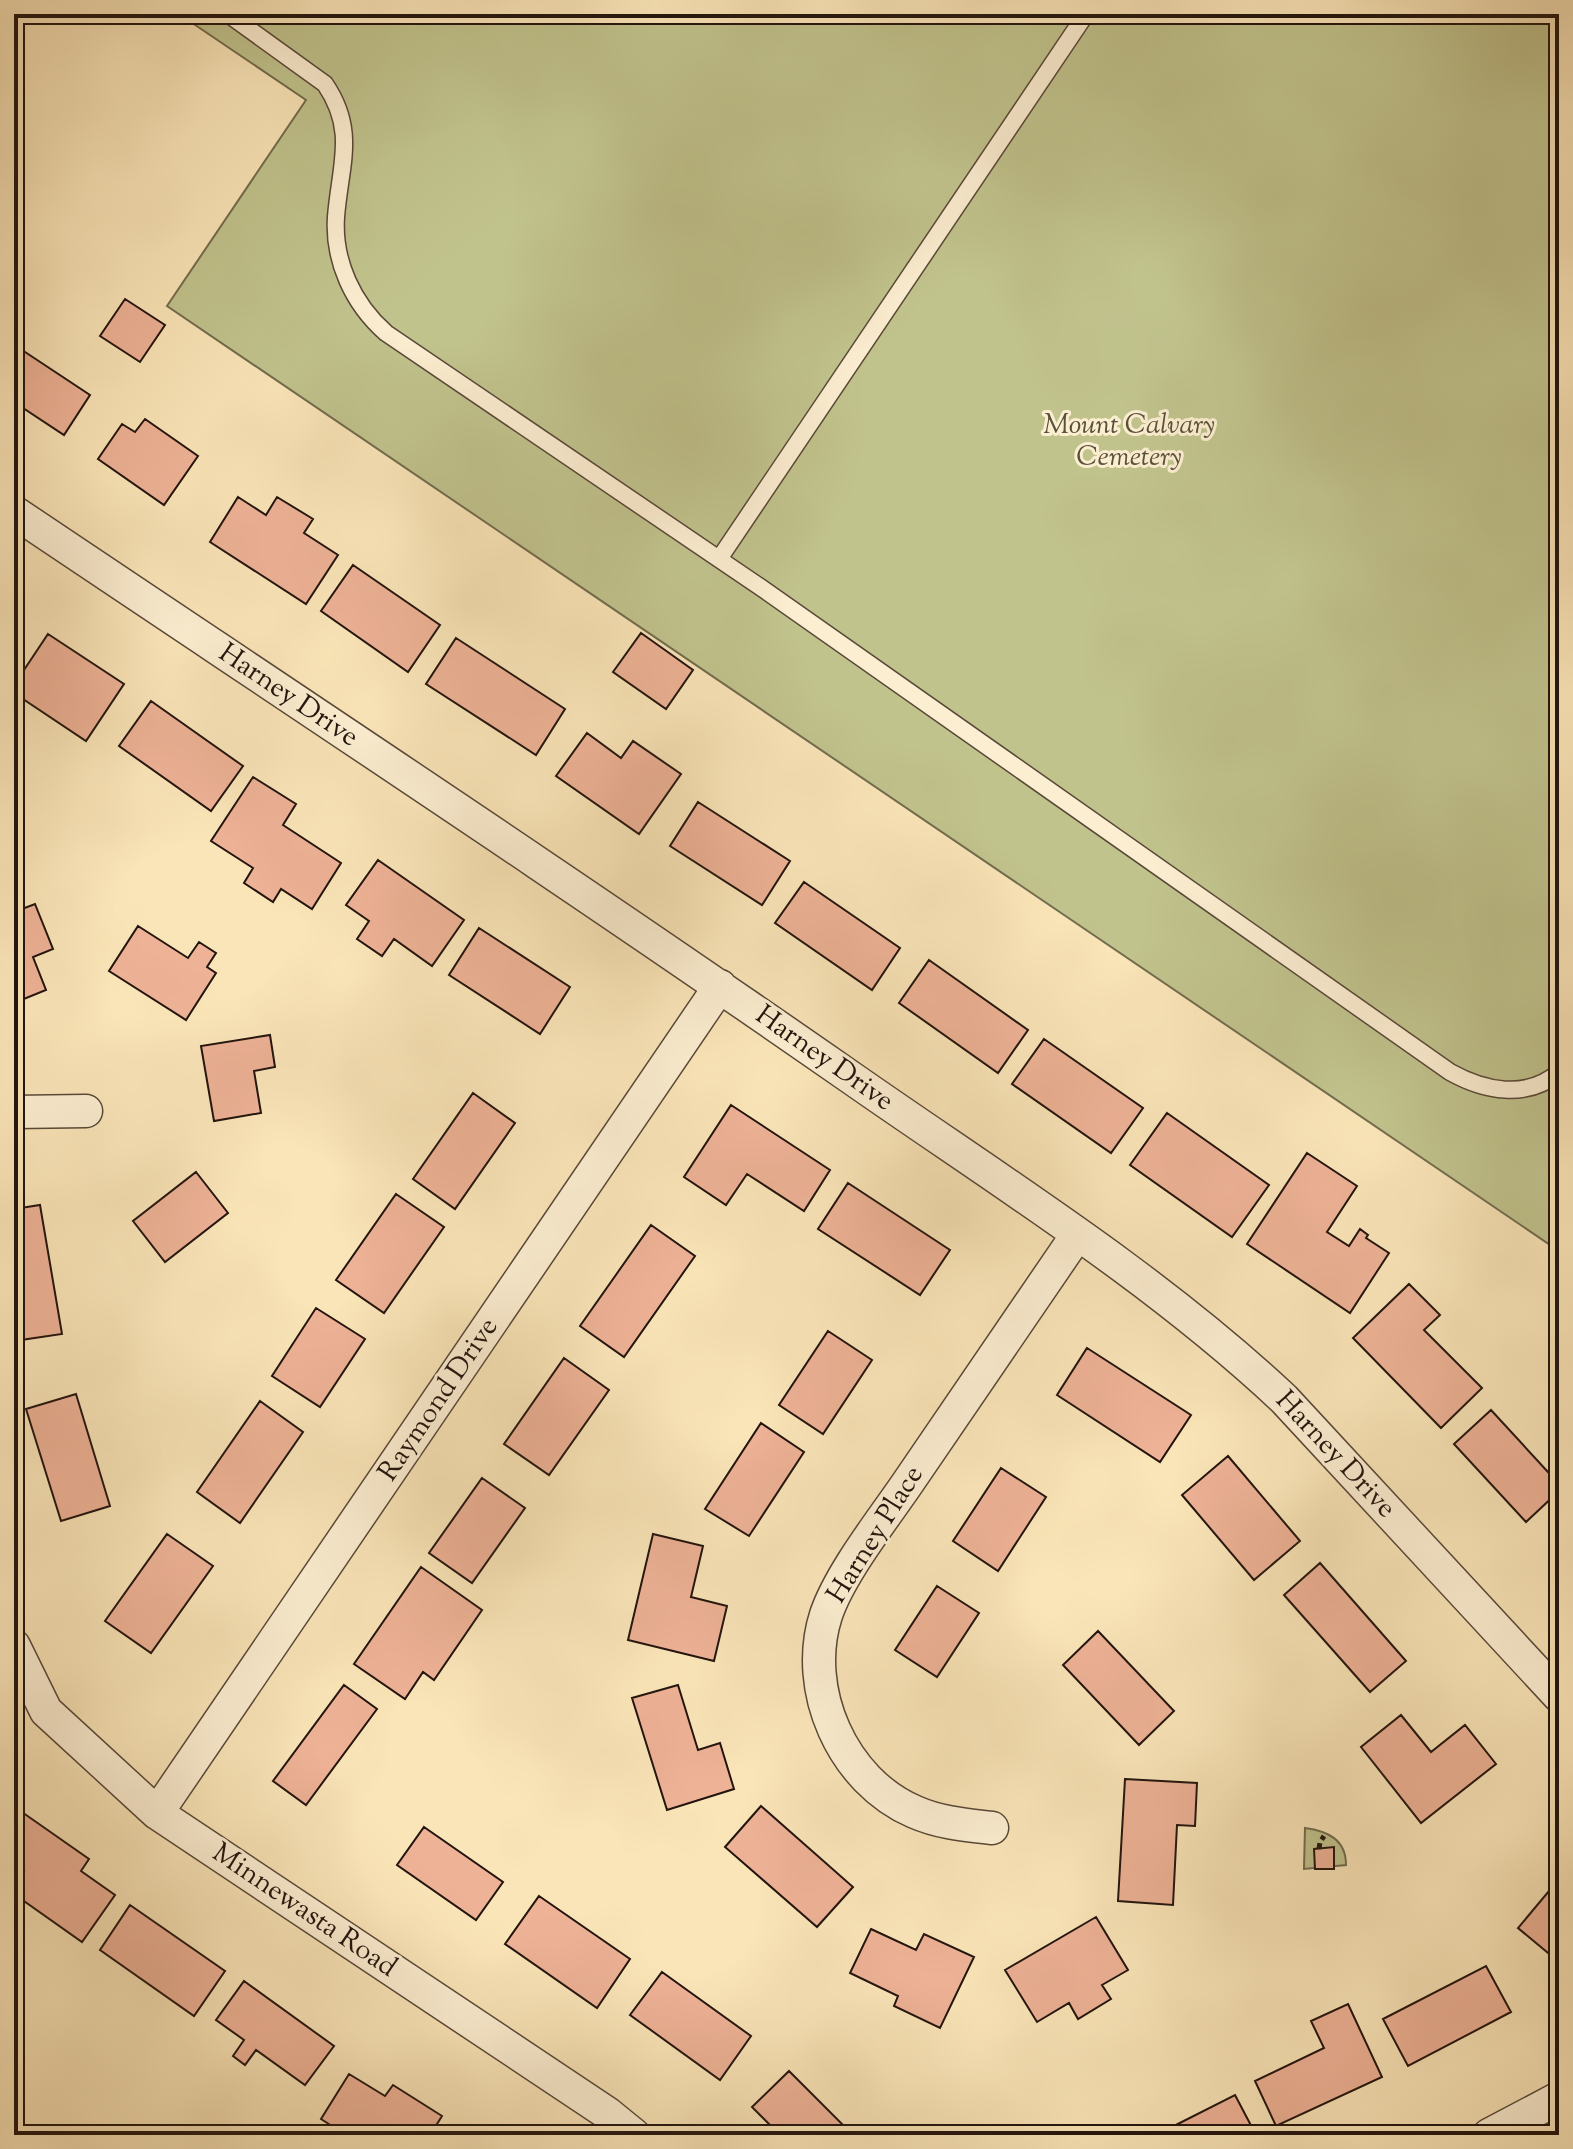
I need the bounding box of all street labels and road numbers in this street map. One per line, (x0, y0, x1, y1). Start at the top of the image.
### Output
street label: Harney Drive (210, 634, 366, 758)
street label: Harney Drive (746, 996, 902, 1122)
street label: Raymond Drive (369, 1310, 509, 1490)
street label: Harney Drive (1265, 1382, 1405, 1528)
street label: Harney Place (818, 1458, 934, 1612)
street label: Minnewasta Road (204, 1834, 405, 1988)

